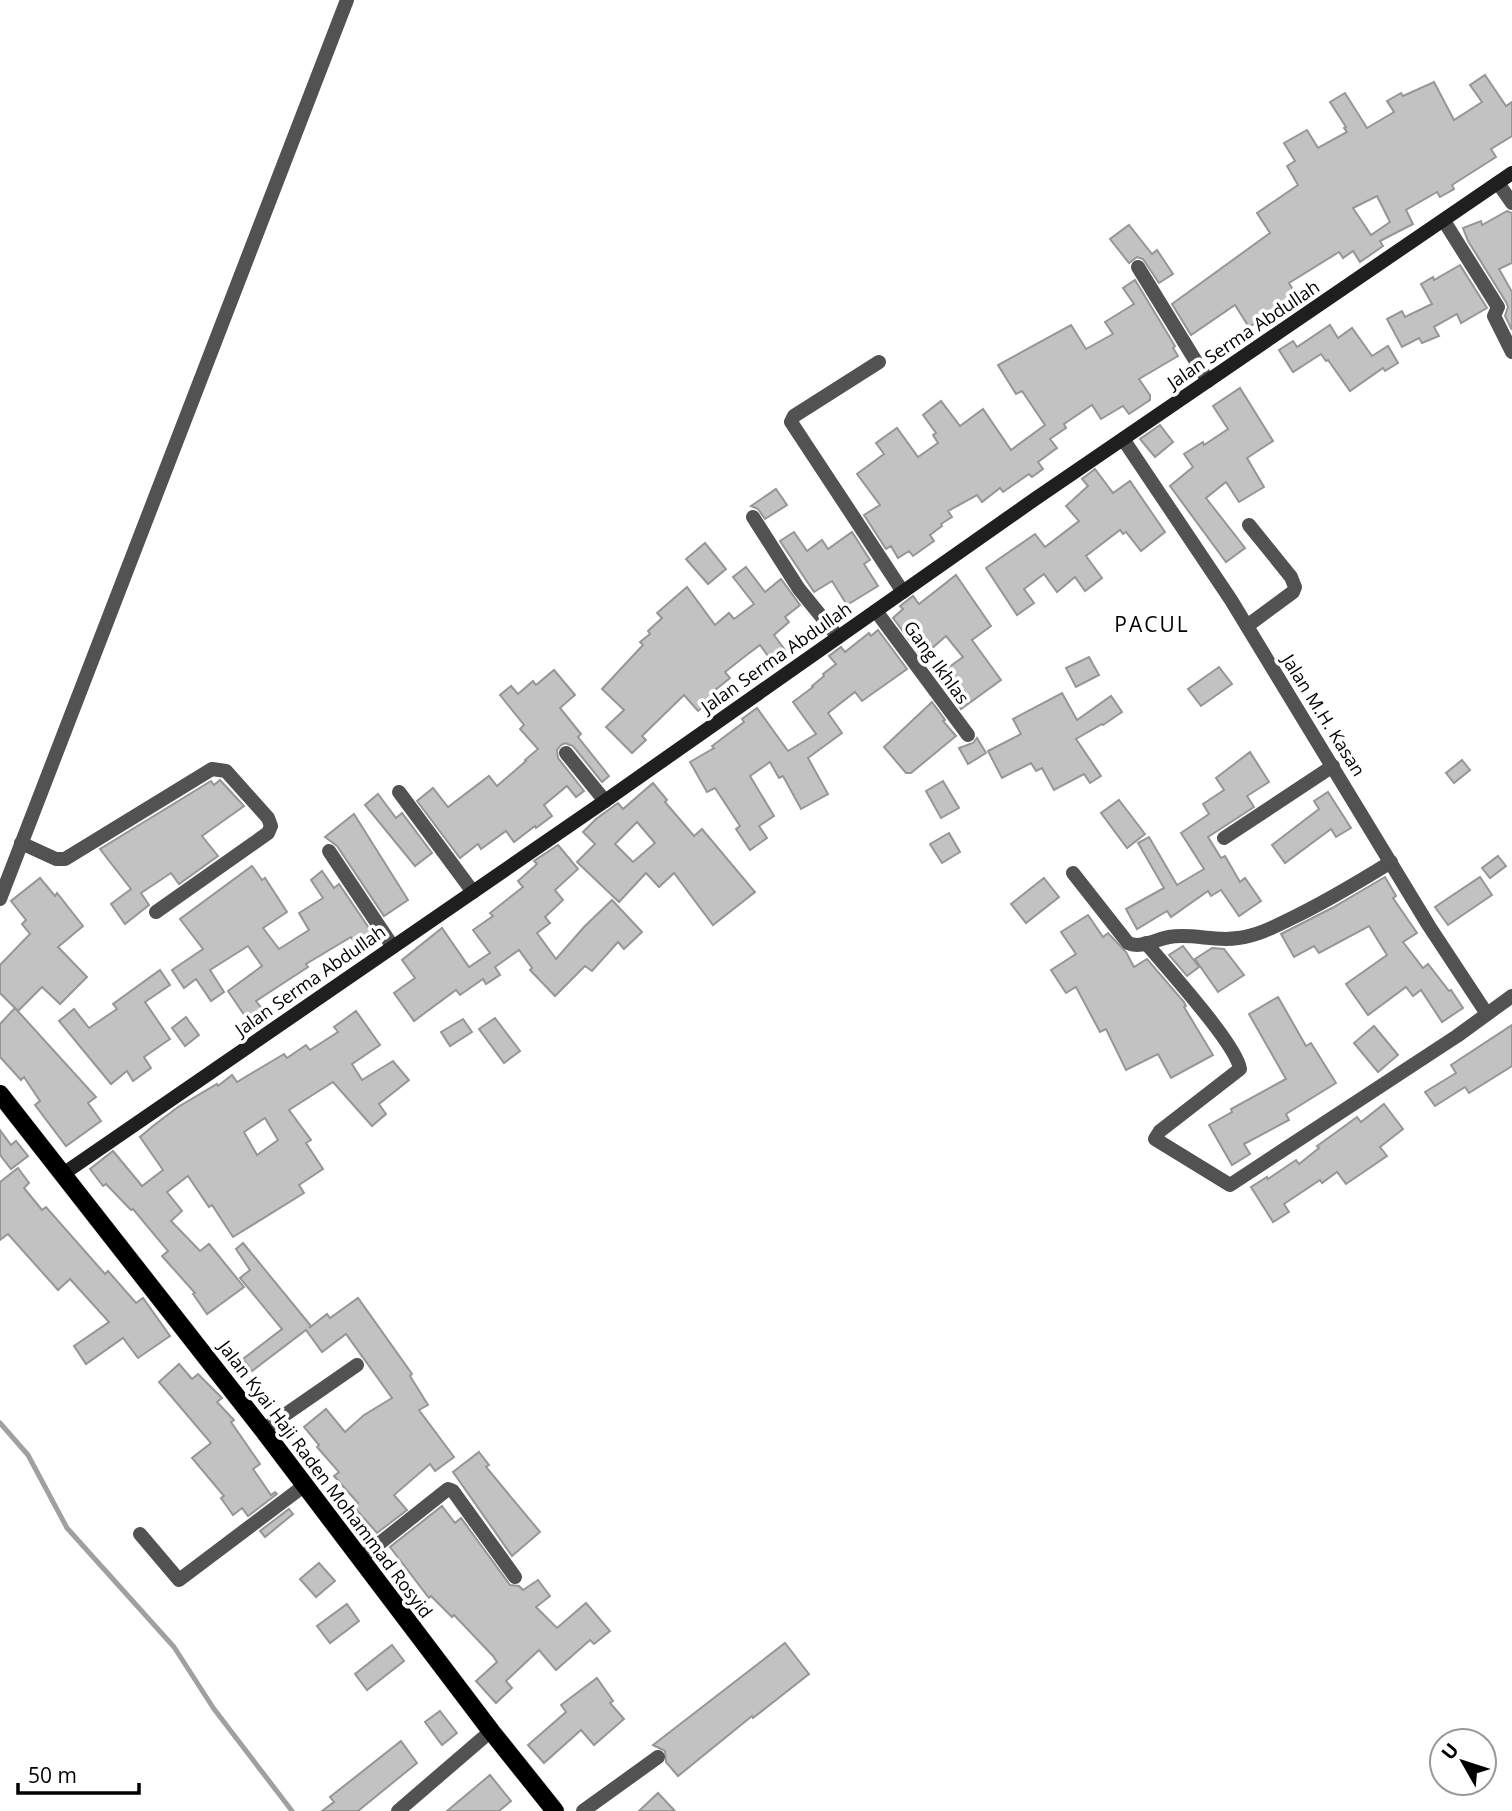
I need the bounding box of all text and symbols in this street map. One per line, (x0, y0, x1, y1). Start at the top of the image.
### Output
street label: Jalan Serma Abdullah (1161, 274, 1324, 395)
street label: Jalan Serma Abdullah (694, 596, 856, 719)
district label: PACUL (1114, 610, 1190, 638)
street label: Gang Ikhlas (899, 616, 975, 708)
street label: Jalan M.H. Kasan (1276, 648, 1371, 780)
street label: Jalan Serma Abdullah (228, 919, 390, 1042)
street label: Jalan Kyai Haji Raden Mohammad Rosyid (212, 1334, 438, 1623)
north arrow (1428, 1727, 1498, 1797)
text: U (1435, 1738, 1464, 1765)
scale bar (18, 1752, 138, 1796)
text: 50 m (28, 1761, 77, 1789)

